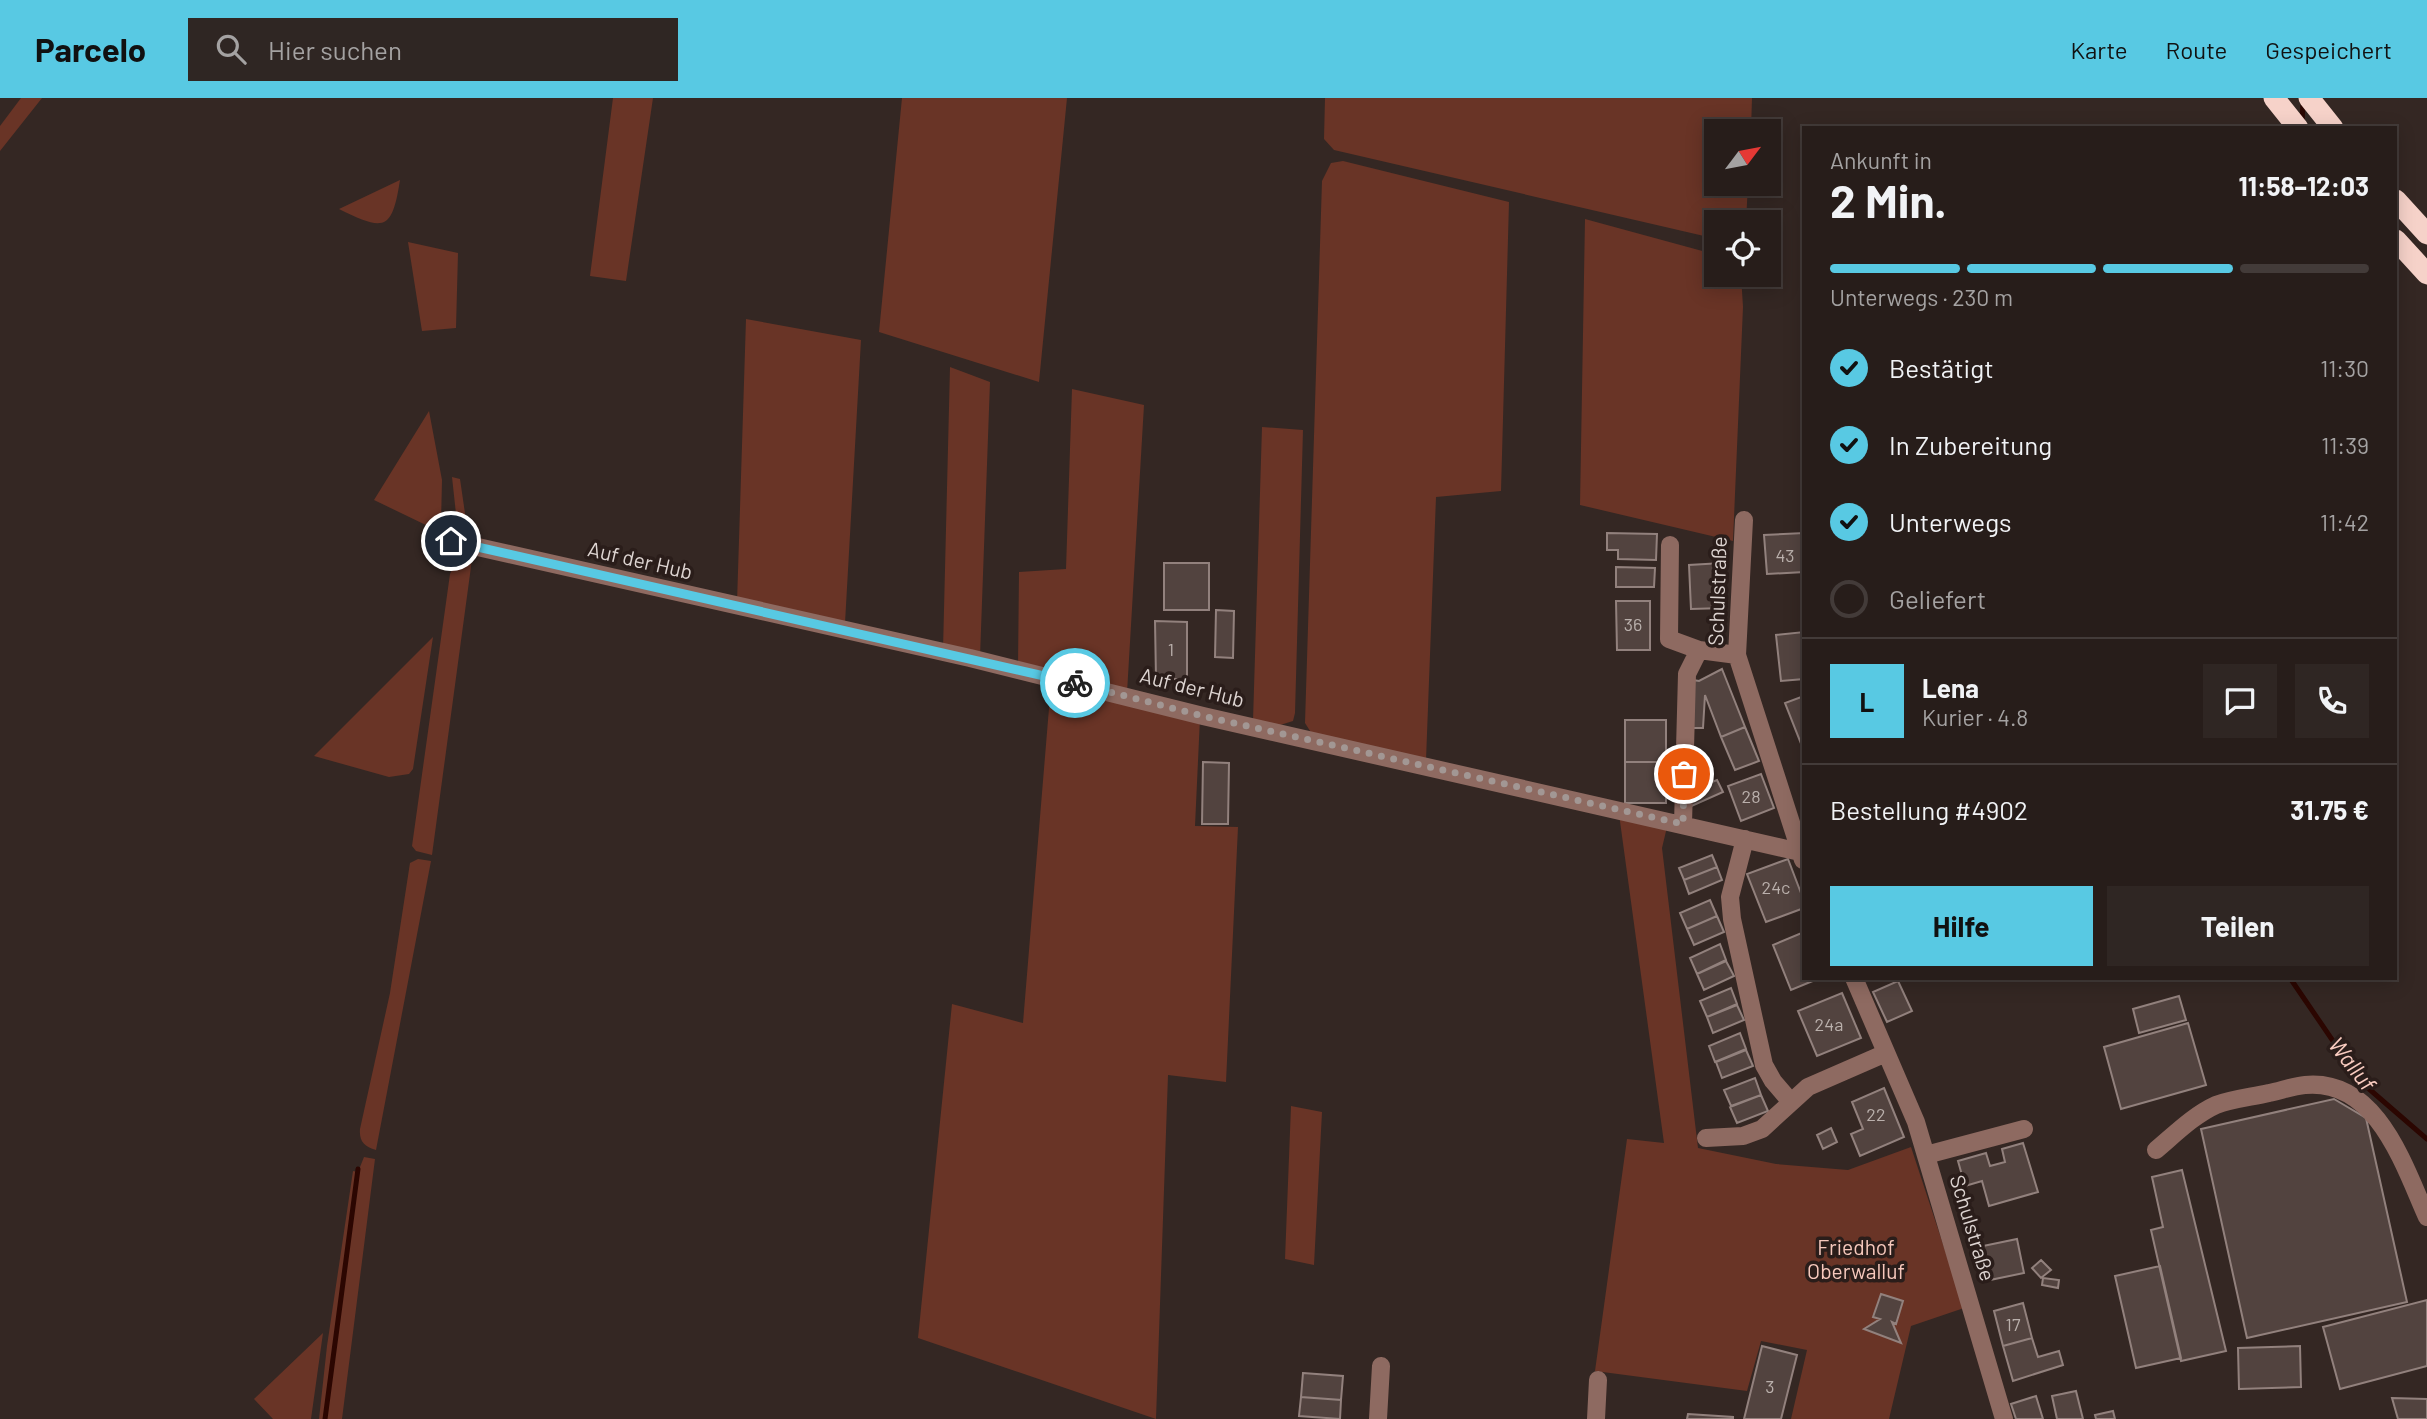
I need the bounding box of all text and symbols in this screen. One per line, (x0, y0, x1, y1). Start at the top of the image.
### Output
search box (188, 18, 678, 81)
text: Parcelo (35, 29, 146, 69)
icon: search (212, 30, 250, 68)
text: Hier suchen (268, 34, 402, 65)
text: Karte (2070, 35, 2128, 64)
text: Route (2166, 35, 2227, 64)
text: Gespeichert (2265, 35, 2392, 64)
north arrow (1704, 119, 1782, 196)
map controls (1704, 119, 1781, 287)
text: Ankunft in (1830, 146, 1932, 174)
text: 11:58–12:03 (2238, 170, 2369, 201)
text: 2 Min. (1830, 172, 1947, 227)
button: locate (1704, 210, 1781, 287)
text: Unterwegs · 230 m (1830, 283, 2013, 311)
icon: check (1830, 349, 1868, 387)
text: Bestätigt (1889, 352, 1994, 383)
text: 11:30 (2320, 354, 2369, 382)
icon: check (1830, 426, 1868, 464)
text: In Zubereitung (1889, 429, 2052, 460)
text: 11:39 (2321, 431, 2369, 459)
icon: check (1830, 503, 1868, 541)
text: Unterwegs (1889, 506, 2011, 537)
text: 11:42 (2320, 508, 2369, 536)
pin (421, 511, 481, 571)
icon: home (432, 522, 470, 560)
street label: Auf der Hub (586, 535, 695, 584)
street label: Schulstraße (1702, 536, 1731, 646)
house number: 43 (1775, 544, 1795, 566)
text: Geliefert (1889, 583, 1986, 614)
house number: 36 (1624, 613, 1642, 635)
house number: 1 (1168, 638, 1174, 660)
courier (1040, 648, 1110, 718)
street label: Auf der Hub (1138, 662, 1247, 712)
icon: bike (1056, 664, 1094, 702)
button: chat (2203, 664, 2277, 738)
button: phone (2295, 664, 2369, 738)
text: Lena (1922, 672, 1979, 703)
text: L (1860, 686, 1874, 717)
text: Kurier · 4.8 (1922, 703, 2028, 731)
pin (1654, 744, 1714, 804)
icon: bag (1665, 755, 1703, 793)
house number: 28 (1741, 785, 1761, 807)
text: Bestellung #4902 (1830, 794, 2028, 825)
text: 31.75 € (2290, 794, 2369, 825)
house number: 24c (1762, 876, 1790, 898)
button: Hilfe (1830, 886, 2093, 966)
button: Teilen (2107, 886, 2369, 966)
house number: 24a (1815, 1013, 1843, 1035)
water label: Walluf (2323, 1031, 2383, 1097)
house number: 22 (1866, 1103, 1886, 1125)
street label: Schulstraße (1945, 1172, 2001, 1284)
park label: Friedhof Oberwalluf (1807, 1234, 1905, 1283)
house number: 17 (2006, 1313, 2021, 1335)
house number: 3 (1765, 1375, 1775, 1397)

